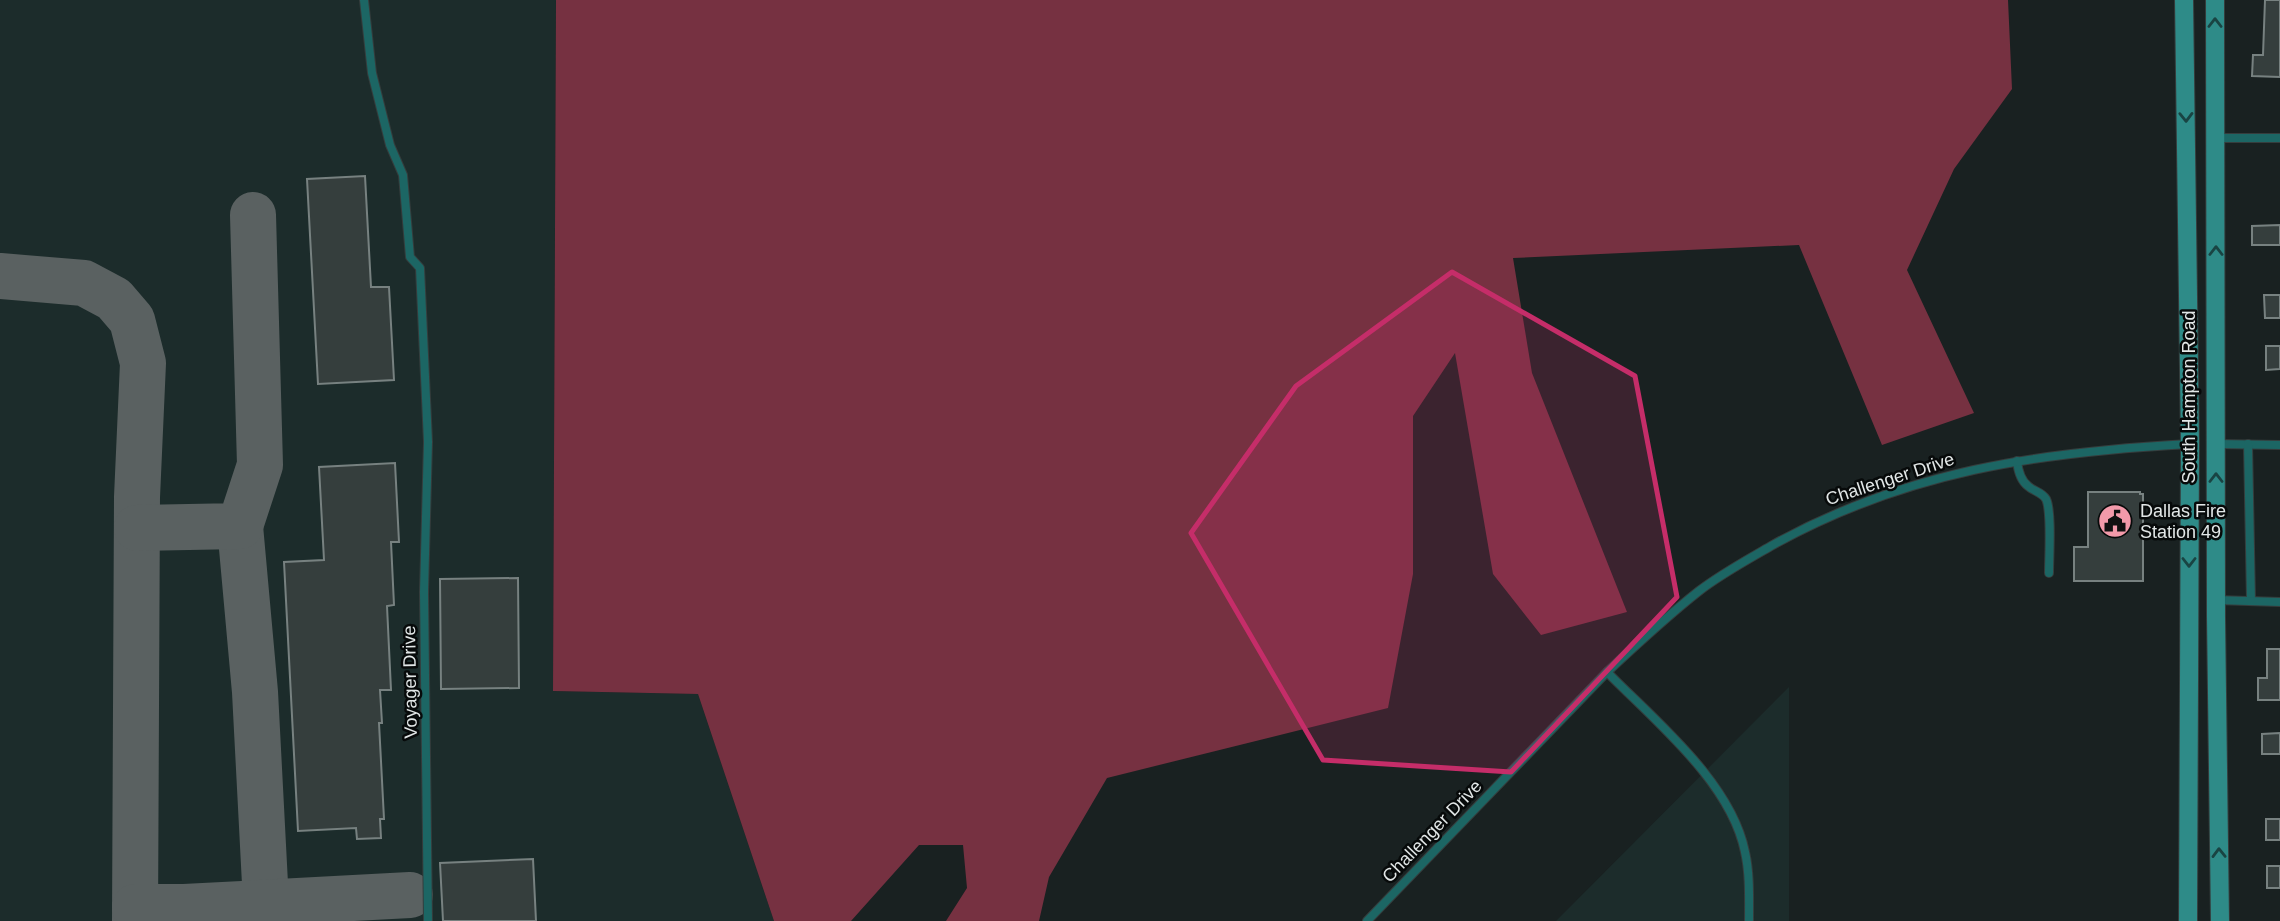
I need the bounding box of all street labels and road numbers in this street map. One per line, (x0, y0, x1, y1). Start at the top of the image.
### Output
street label: South Hampton Road (2179, 310, 2199, 484)
street label: Challenger Drive (1823, 449, 1957, 509)
street label: Voyager Drive (399, 625, 421, 739)
street label: Challenger Drive (1378, 776, 1486, 886)

